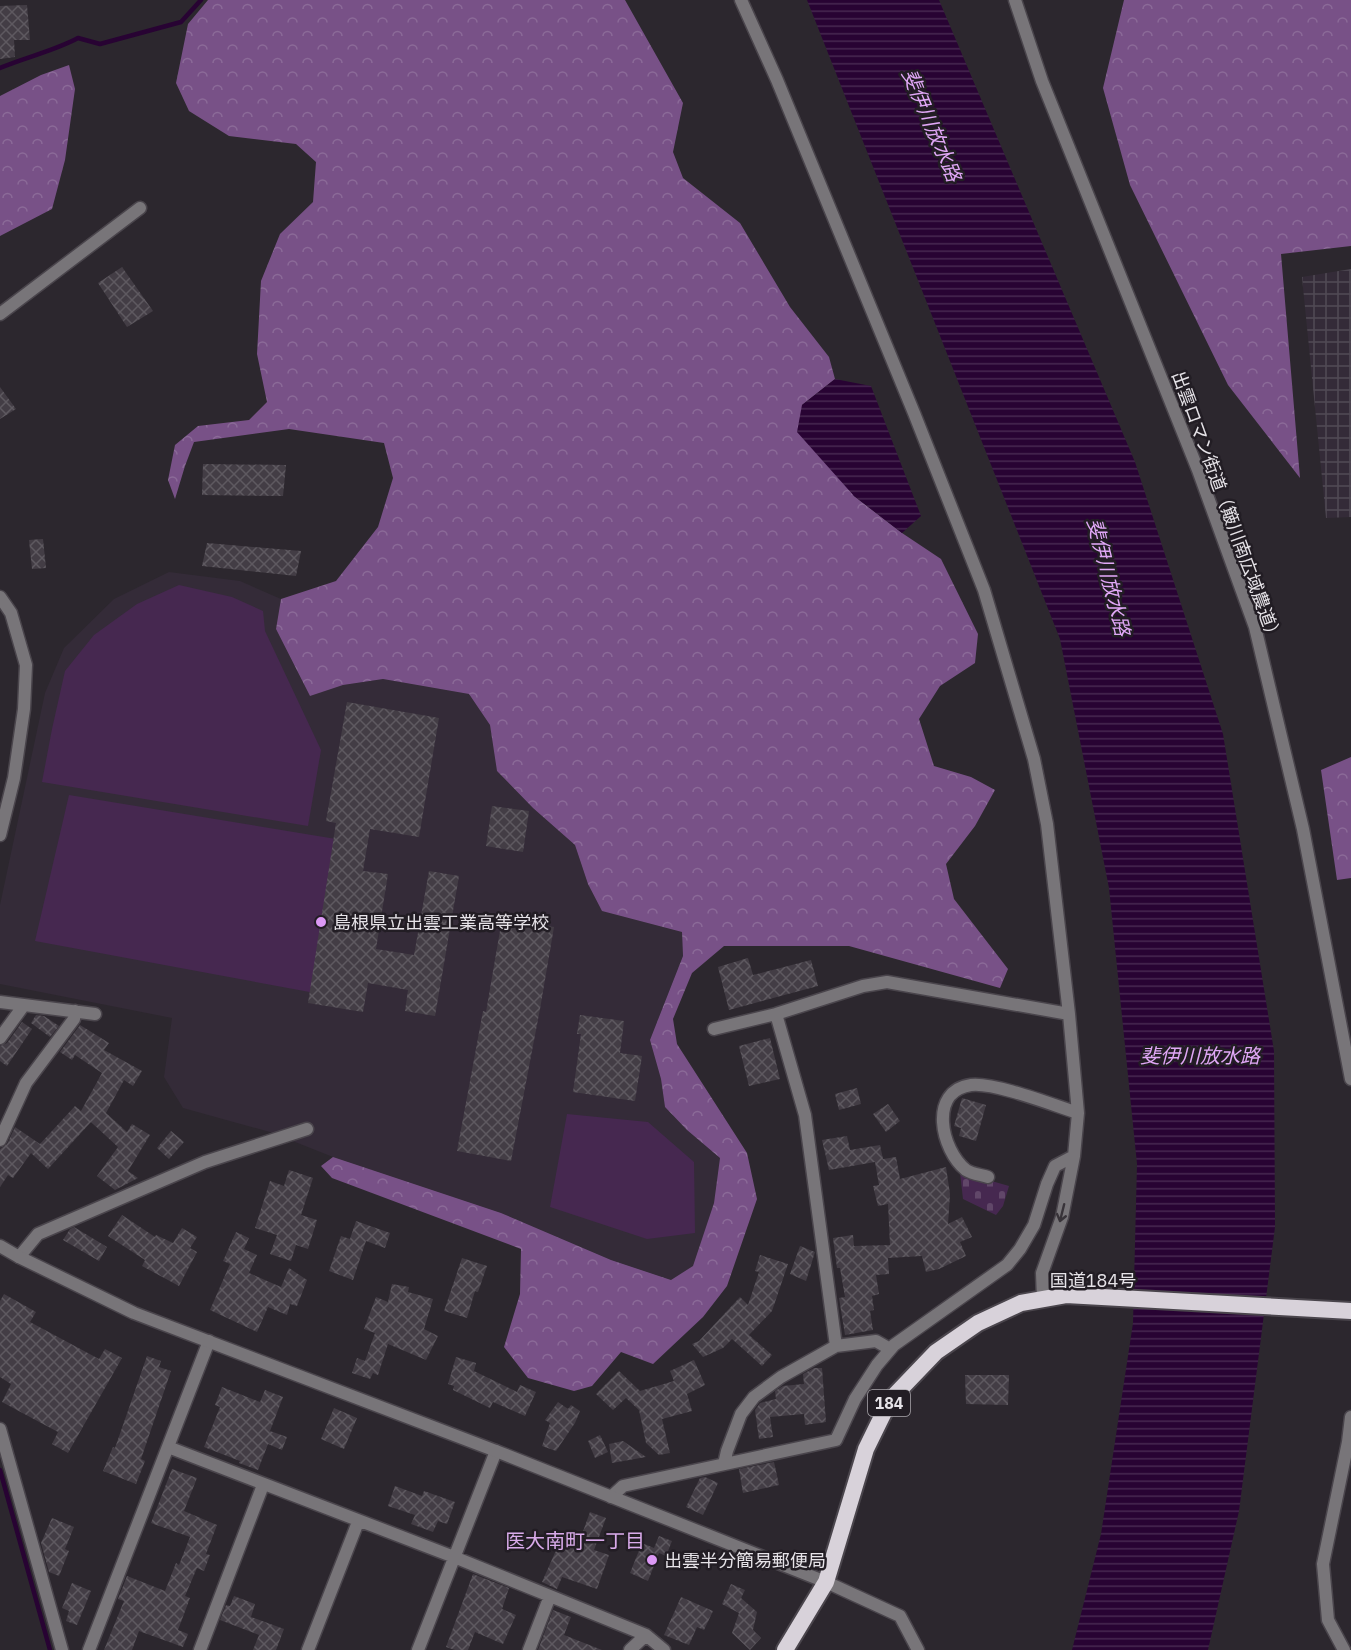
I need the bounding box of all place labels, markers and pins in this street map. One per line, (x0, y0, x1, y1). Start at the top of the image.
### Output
place label: 島根県立出雲工業高等学校 (333, 911, 549, 934)
marker: 島根県立出雲工業高等学校 (314, 915, 328, 929)
place label: 出雲半分簡易郵便局 (664, 1549, 826, 1572)
marker: 出雲半分簡易郵便局 (645, 1553, 659, 1567)

